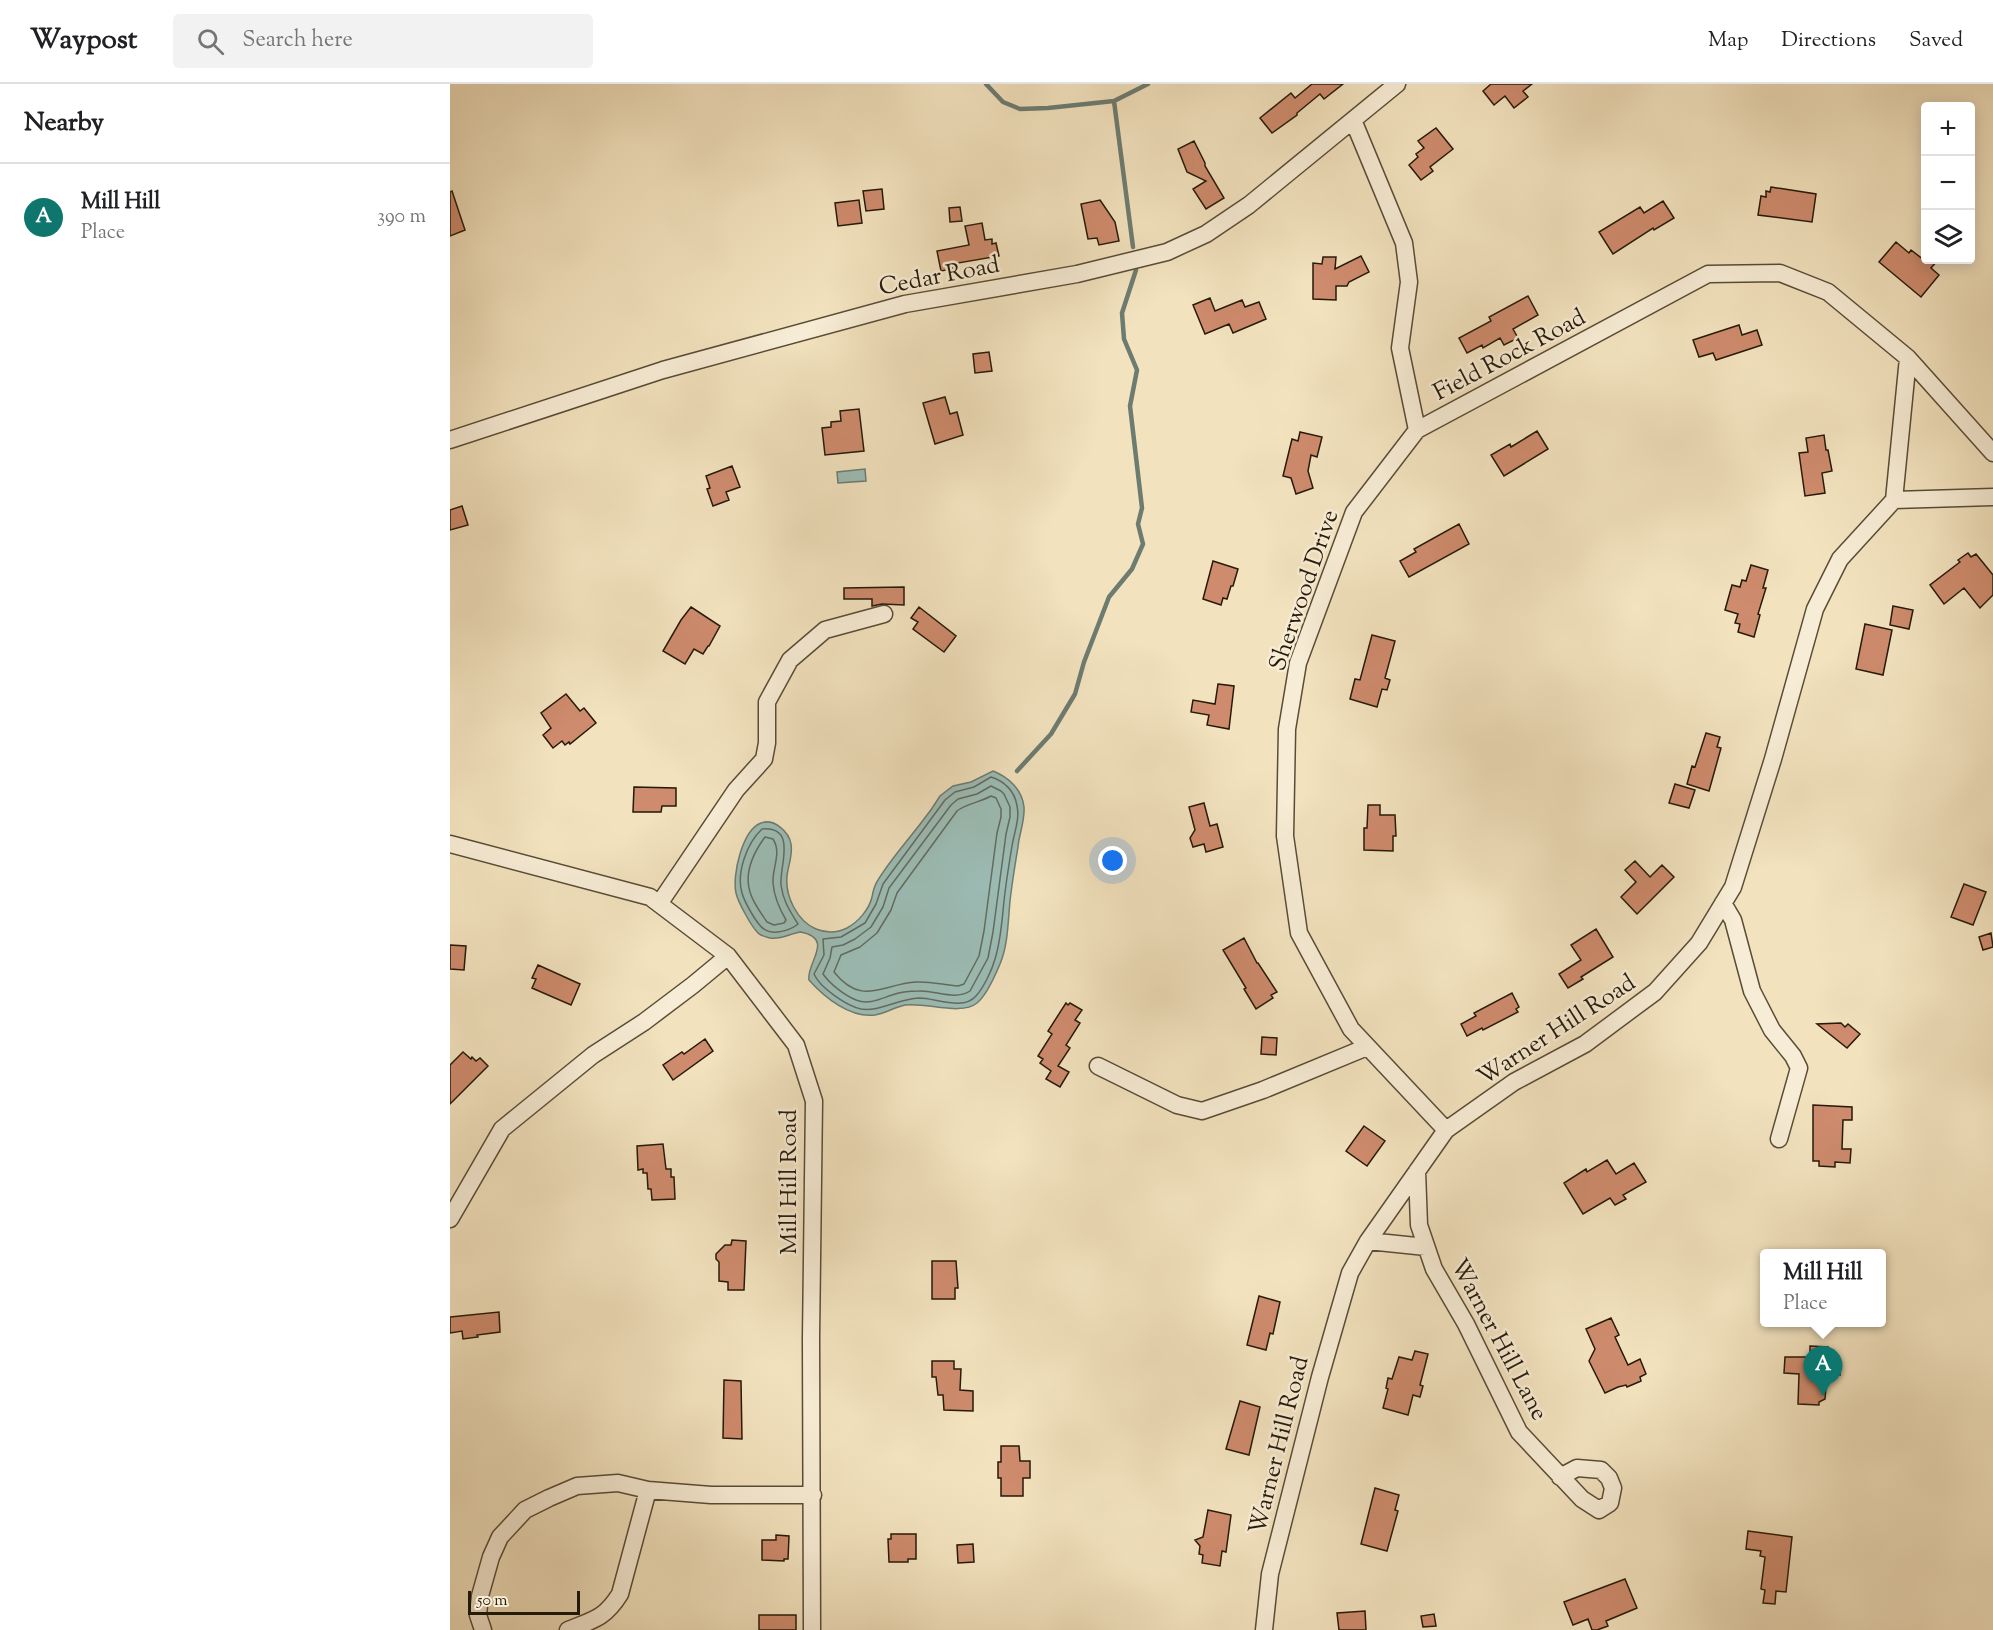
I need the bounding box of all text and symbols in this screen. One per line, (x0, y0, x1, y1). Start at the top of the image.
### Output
search box (173, 14, 593, 68)
text: Waypost (30, 21, 137, 61)
icon: search (194, 25, 227, 58)
text: Search here (242, 25, 353, 57)
text: Map (1708, 26, 1748, 56)
text: Directions (1781, 26, 1876, 56)
text: Saved (1909, 26, 1963, 56)
map controls (1921, 102, 1975, 264)
button: + (1921, 102, 1975, 156)
text: Nearby (24, 105, 104, 142)
button: − (1921, 156, 1975, 210)
text: Mill Hill (81, 187, 160, 219)
text: A (35, 203, 52, 232)
text: 390 m (377, 203, 426, 232)
button: layers (1921, 210, 1975, 264)
text: Place (81, 219, 125, 248)
street label: Cedar Road (876, 249, 1003, 305)
street label: Field Rock Road (1428, 301, 1593, 410)
street label: Sherwood Drive (1261, 506, 1348, 676)
your location (1098, 846, 1127, 875)
street label: Warner Hill Road (1471, 966, 1643, 1095)
street label: Mill Hill Road (773, 1109, 807, 1255)
popup (1760, 1249, 1886, 1327)
street label: Warner Hill Lane (1441, 1253, 1555, 1427)
text: Mill Hill (1783, 1258, 1863, 1290)
text: Place (1783, 1290, 1827, 1319)
pin: A (1804, 1346, 1842, 1396)
street label: Warner Hill Road (1241, 1352, 1319, 1538)
scale bar (468, 1588, 580, 1616)
text: 50 m (477, 1590, 508, 1613)

